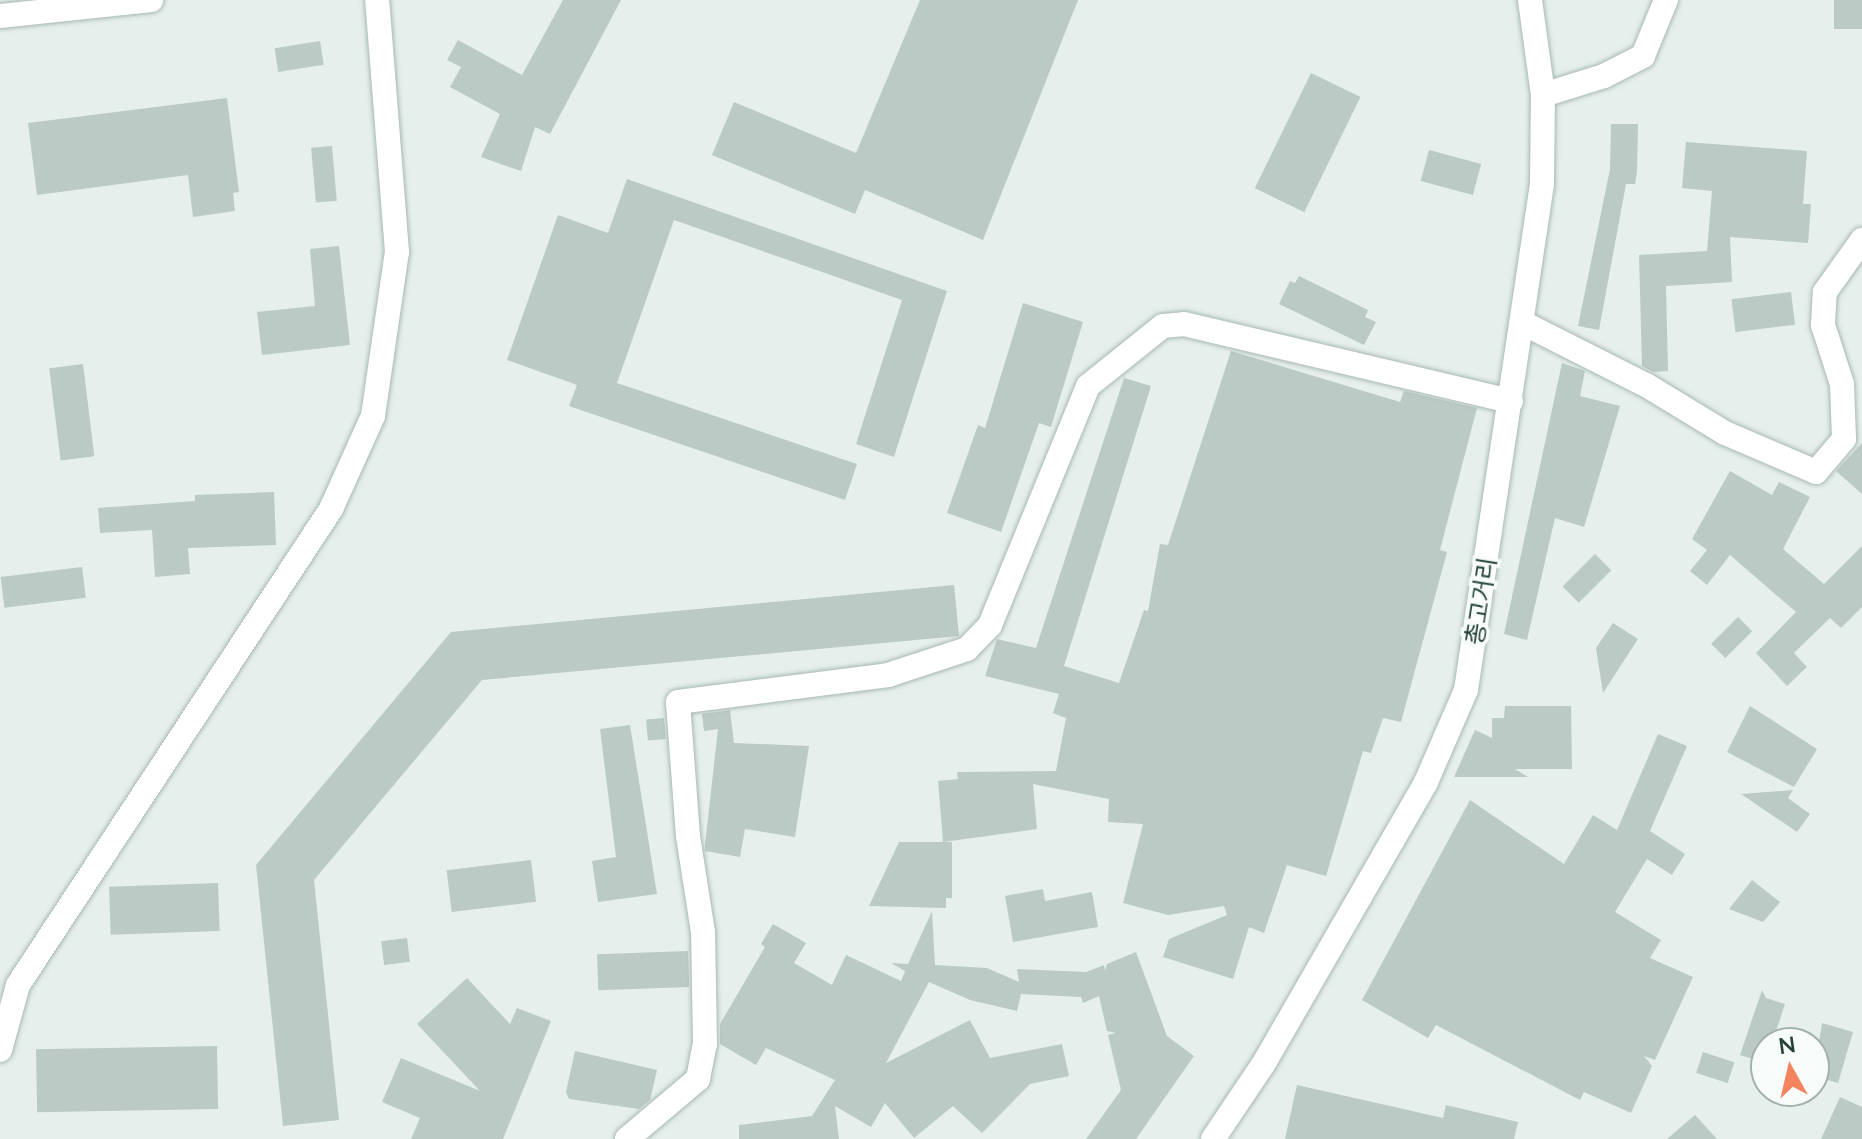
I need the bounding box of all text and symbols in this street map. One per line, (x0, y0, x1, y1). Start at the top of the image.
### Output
street label: 총고거리 (1459, 555, 1501, 647)
north arrow (1750, 1027, 1830, 1107)
text: N (1777, 1030, 1797, 1059)

